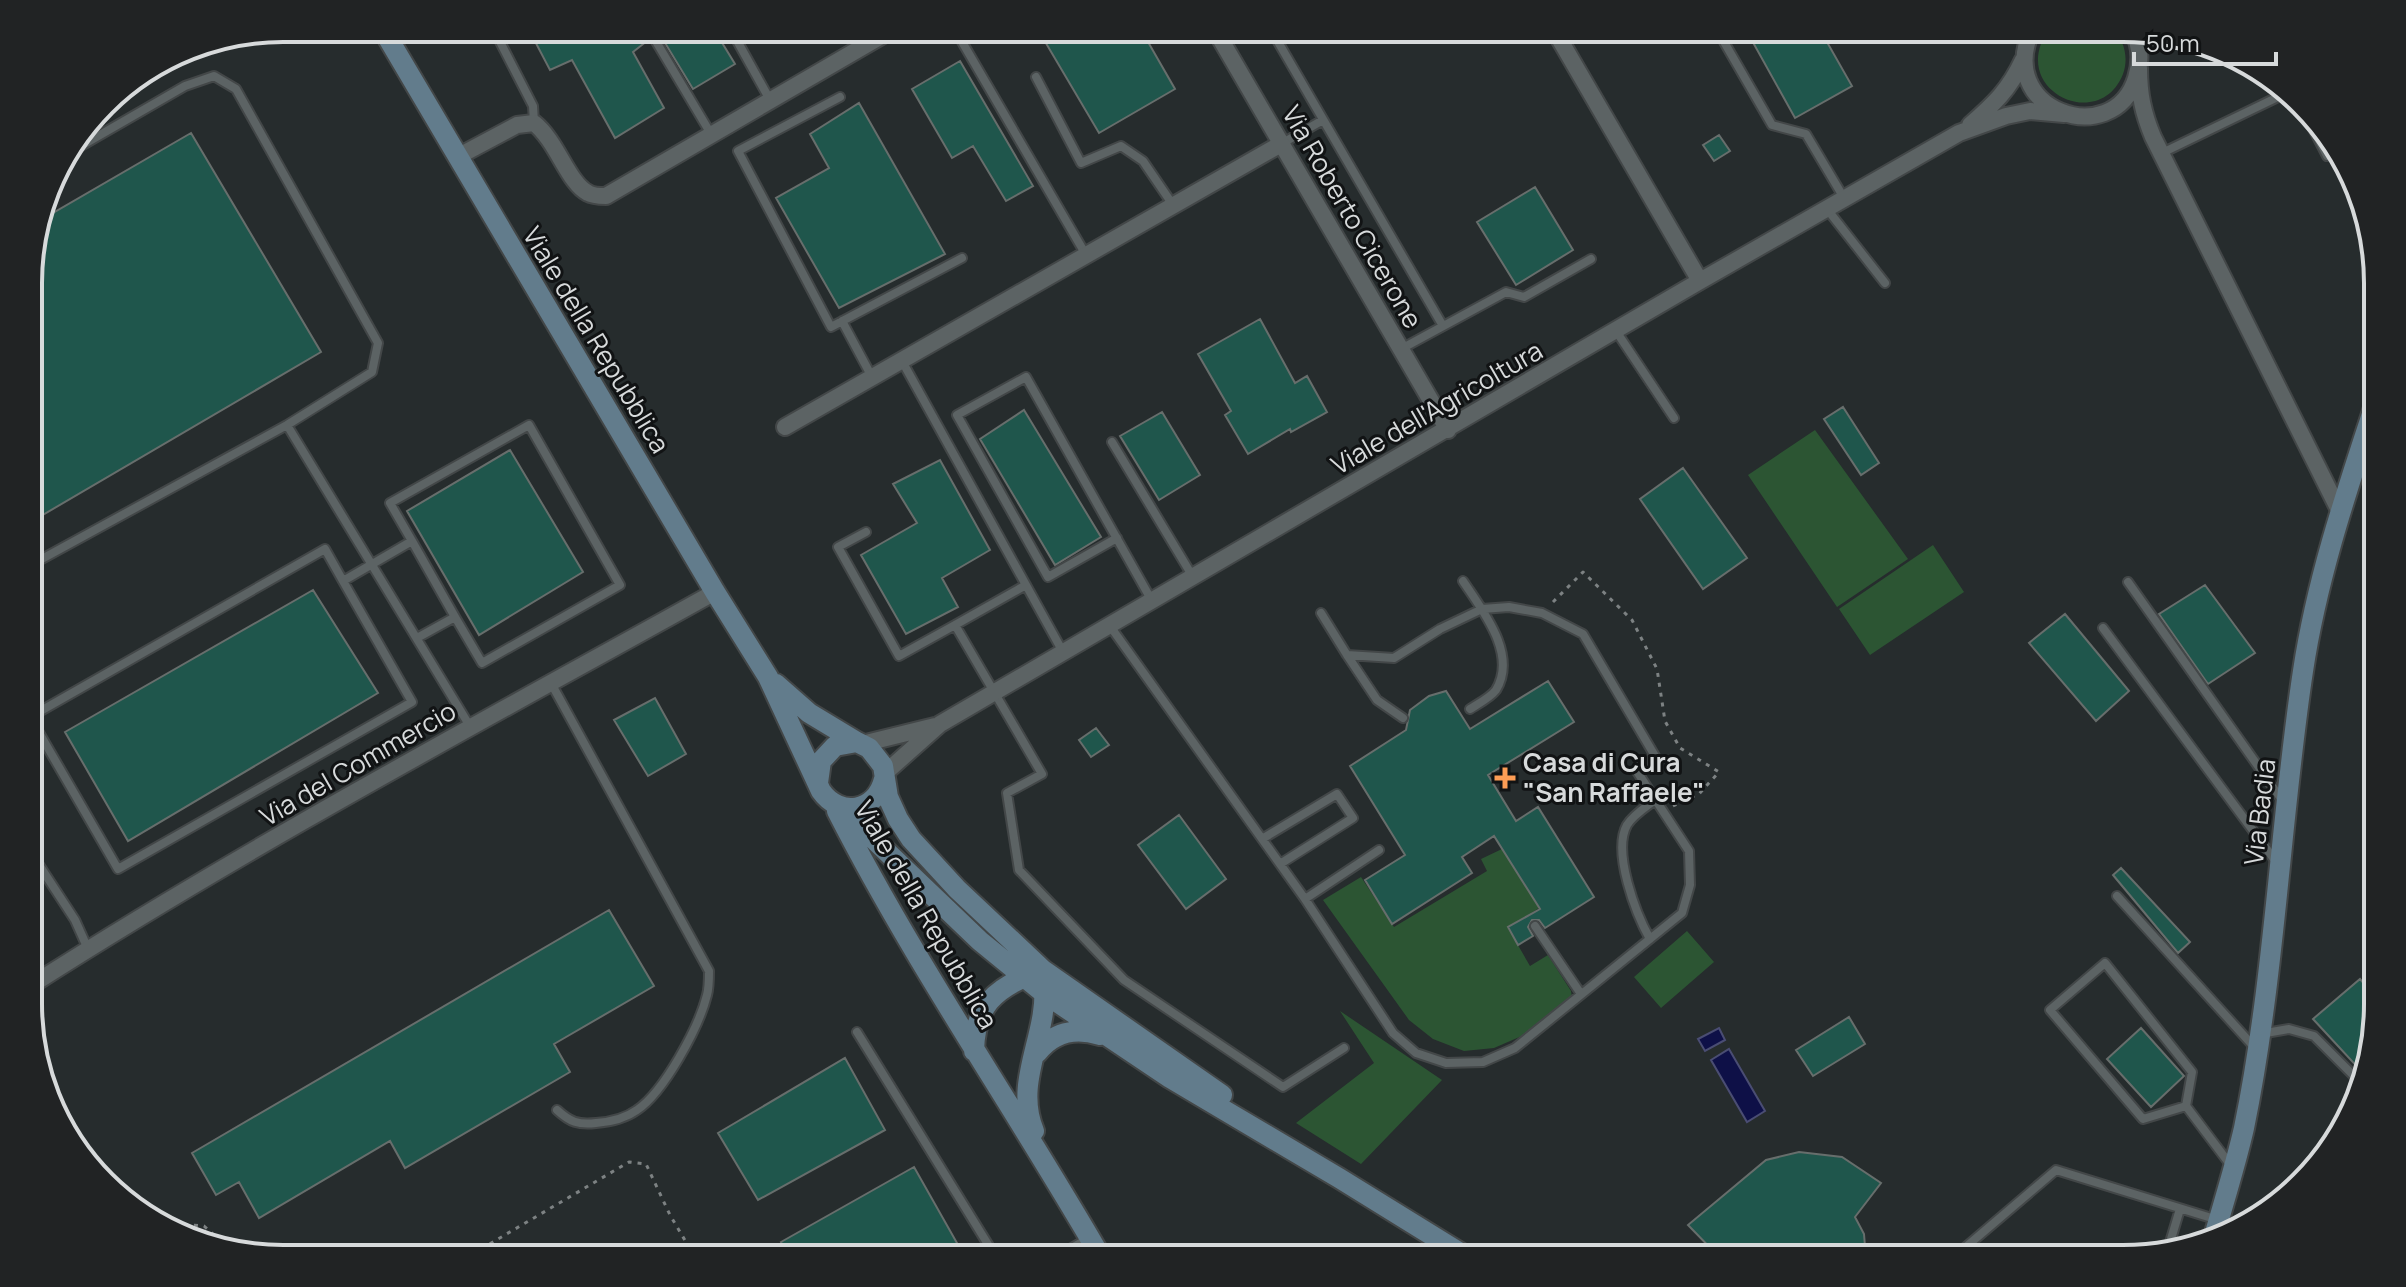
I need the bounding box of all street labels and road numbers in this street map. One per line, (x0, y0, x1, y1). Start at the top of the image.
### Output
street label: Via Roberto Cicerone (1274, 98, 1431, 335)
street label: Viale della Repubblica (515, 220, 679, 459)
street label: Viale dell'Agricoltura (1324, 332, 1549, 482)
street label: Via del Commercio (253, 692, 462, 834)
street label: Via Badia (2235, 756, 2283, 867)
street label: Viale della Repubblica (847, 794, 1007, 1035)

